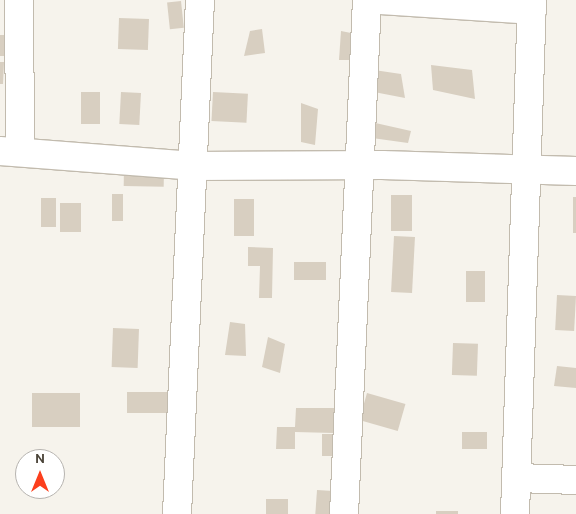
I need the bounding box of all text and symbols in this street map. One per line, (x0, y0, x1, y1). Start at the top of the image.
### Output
north arrow (15, 449, 65, 499)
text: N (35, 451, 45, 468)

